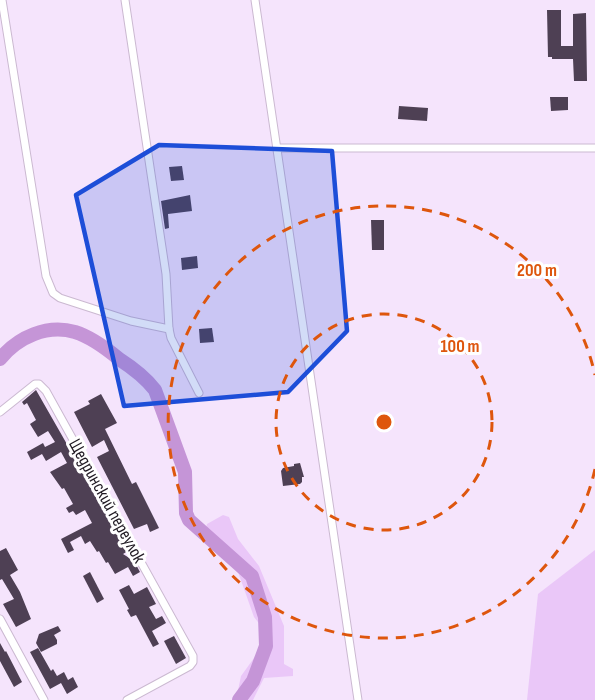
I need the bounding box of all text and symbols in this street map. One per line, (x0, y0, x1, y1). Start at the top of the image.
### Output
text: 200 m (517, 260, 557, 281)
text: 100 m (441, 336, 480, 357)
centre of rings (374, 412, 394, 432)
street label: Щедринский переулок (64, 435, 150, 567)

